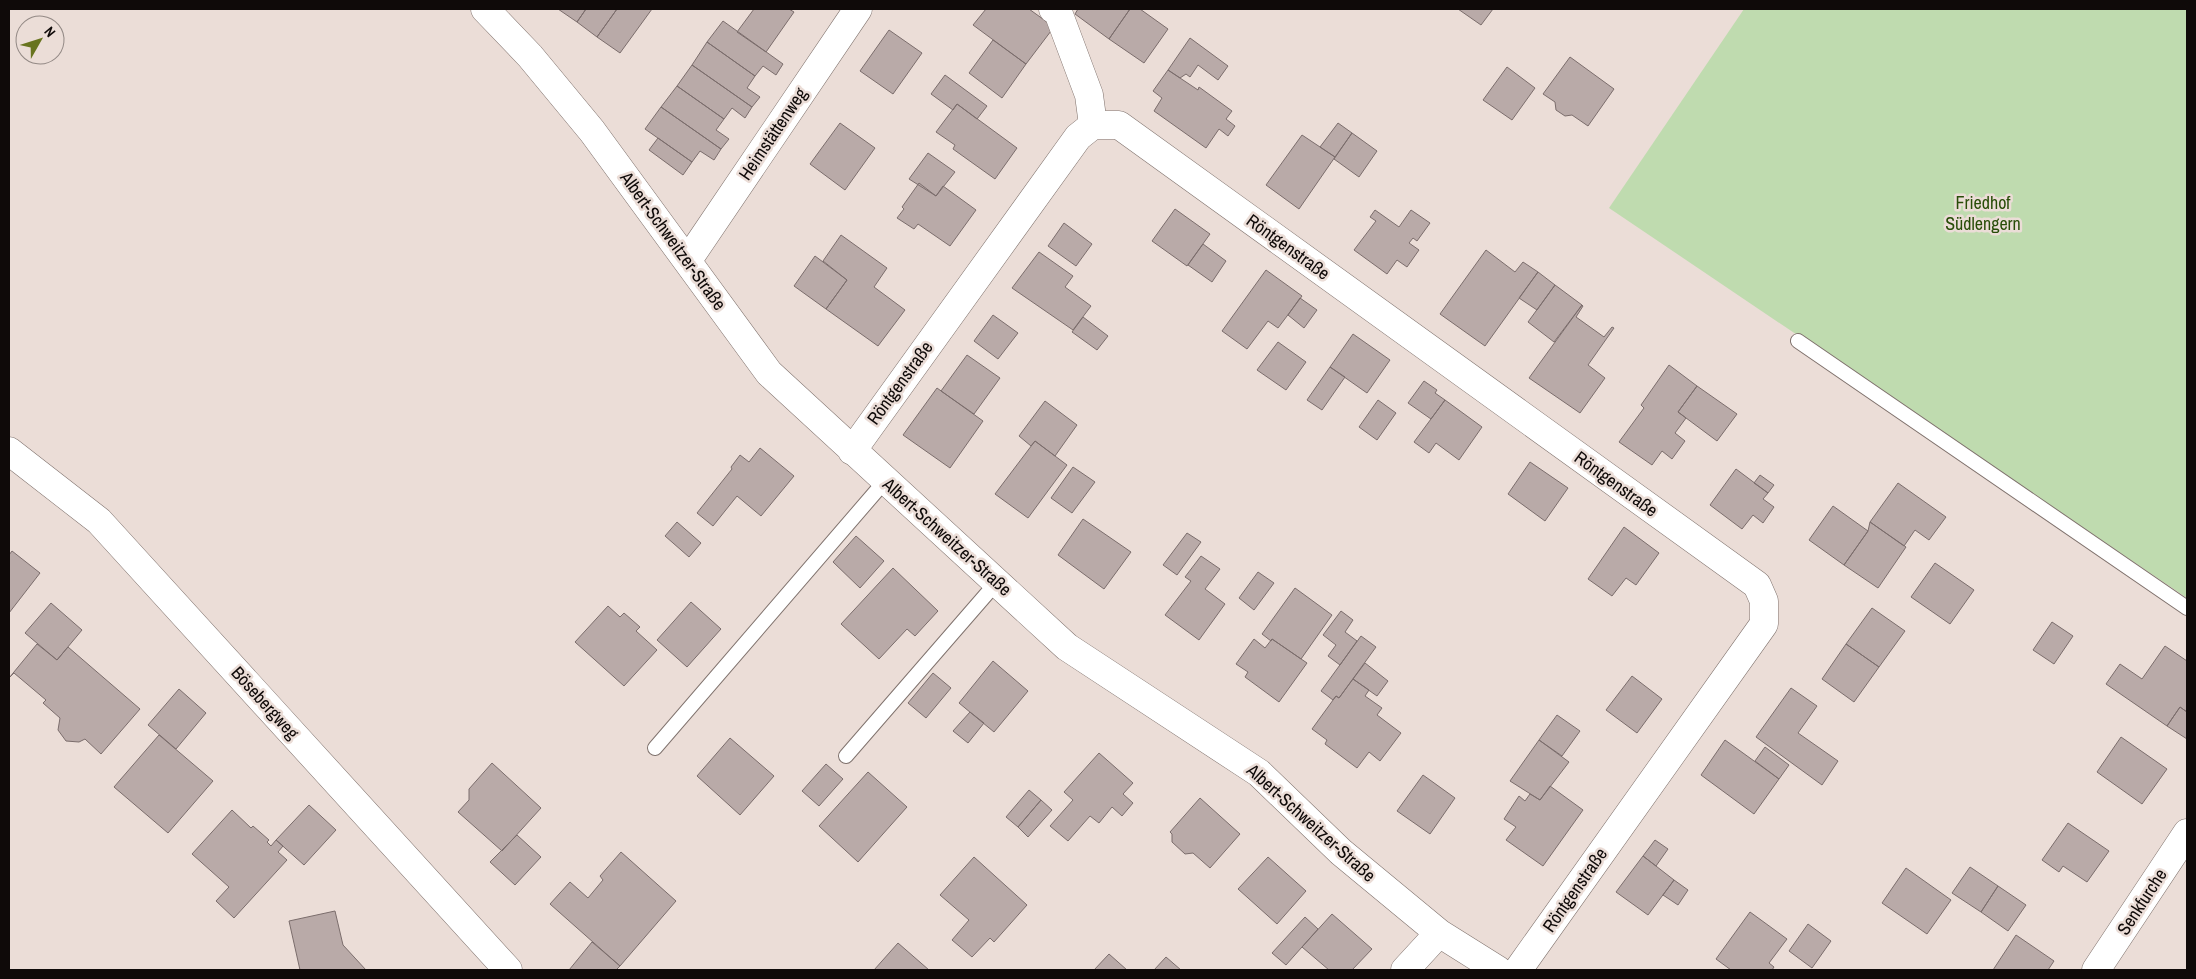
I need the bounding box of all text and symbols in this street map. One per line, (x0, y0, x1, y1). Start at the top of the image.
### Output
north arrow (15, 15, 65, 65)
text: N (40, 23, 60, 41)
street label: Heimstättenweg (732, 82, 813, 185)
street label: Albert-Schweitzer-Straße (614, 166, 732, 315)
park label: Friedhof Südlengern (1945, 190, 2021, 236)
street label: Röntgenstraße (1241, 208, 1335, 285)
street label: Röntgenstraße (861, 336, 938, 430)
street label: Röntgenstraße (1569, 445, 1663, 522)
street label: Albert-Schweitzer-Straße (877, 471, 1017, 601)
street label: Bösebergweg (226, 661, 305, 745)
street label: Albert-Schweitzer-Straße (1241, 757, 1381, 887)
street label: Röntgenstraße (1536, 843, 1613, 937)
street label: Senkfurche (2111, 864, 2172, 940)

